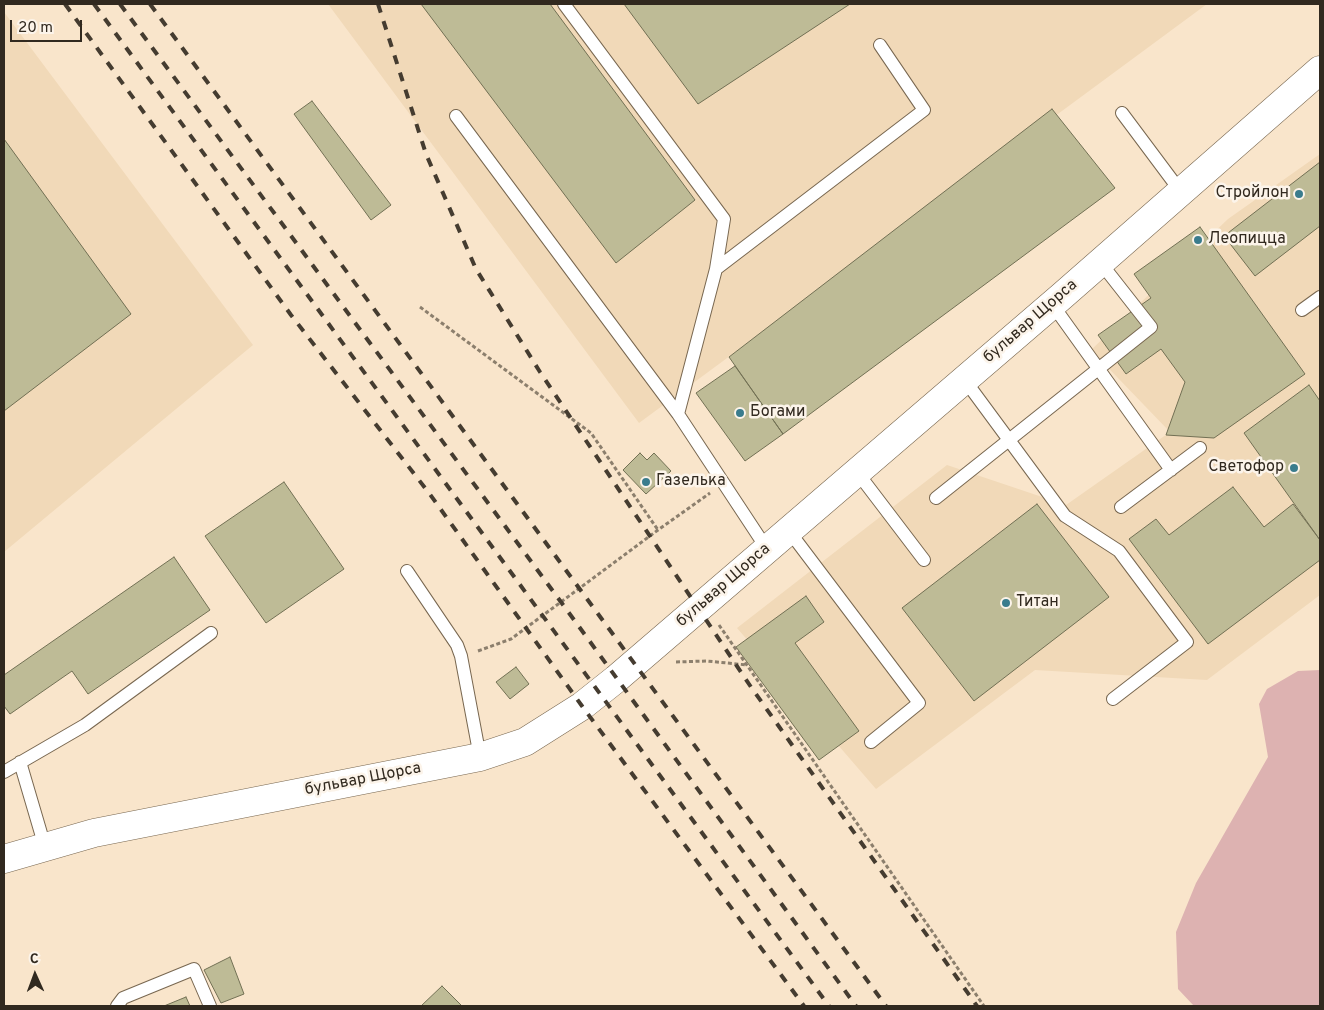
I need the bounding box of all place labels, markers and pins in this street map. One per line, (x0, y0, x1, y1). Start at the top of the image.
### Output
place label: Стройлон (1215, 184, 1289, 204)
marker: Стройлон (1293, 188, 1305, 200)
place label: Леопицца (1208, 230, 1286, 250)
marker: Леопицца (1192, 234, 1204, 246)
place label: Богами (750, 403, 805, 423)
marker: Богами (734, 407, 746, 419)
place label: Светофор (1208, 458, 1284, 478)
marker: Светофор (1288, 462, 1300, 474)
place label: Газелька (656, 472, 726, 492)
marker: Газелька (640, 476, 652, 488)
place label: Титан (1016, 593, 1059, 613)
marker: Титан (1000, 597, 1012, 609)

